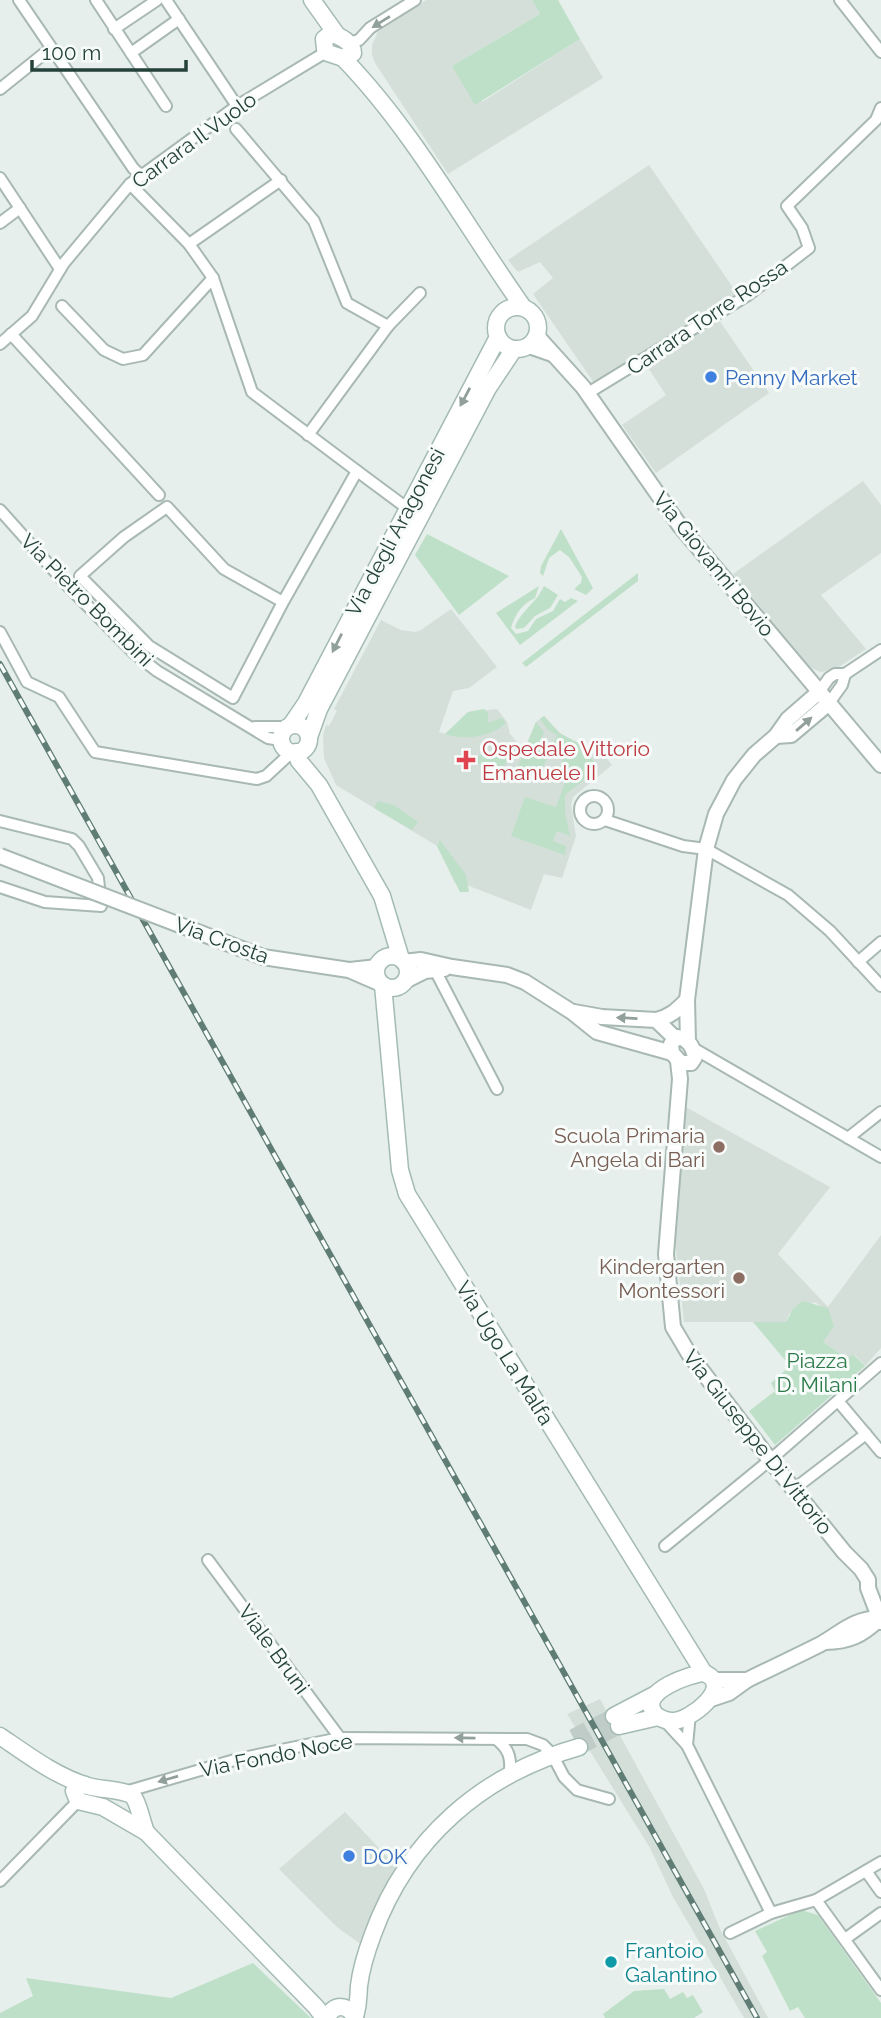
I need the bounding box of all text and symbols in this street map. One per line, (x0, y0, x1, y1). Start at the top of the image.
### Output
one-way arrow (371, 15, 391, 28)
scale bar (32, 28, 186, 72)
text: 100 m (42, 40, 101, 65)
street label: Carrara Il Vuolo (127, 86, 261, 194)
street label: Carrara Torre Rossa (622, 254, 792, 380)
place label: Penny Market (725, 365, 858, 390)
marker: Penny Market (703, 369, 719, 385)
one-way arrow (460, 388, 472, 408)
street label: Via degli Aragonesi (340, 444, 450, 620)
street label: Via Giovanni Bovio (648, 487, 780, 641)
street label: Via Pietro Bombini (15, 528, 159, 672)
one-way arrow (332, 633, 344, 653)
one-way arrow (795, 716, 813, 732)
place label: Ospedale Vittorio Emanuele II (482, 736, 650, 785)
marker: Ospedale Vittorio Emanuele II (456, 750, 476, 770)
street label: Via Crosta (172, 911, 272, 969)
one-way arrow (616, 1013, 638, 1024)
place label: Scuola Primaria Angela di Bari (554, 1123, 705, 1172)
marker: Scuola Primaria Angela di Bari (711, 1139, 727, 1155)
place label: Kindergarten Montessori (599, 1254, 725, 1303)
marker: Kindergarten Montessori (731, 1270, 747, 1286)
street label: Via Ugo La Malfa (451, 1276, 559, 1430)
street label: Via Giuseppe Di Vittorio (678, 1345, 838, 1539)
park label: Piazza D. Milani (776, 1348, 858, 1397)
street label: Viale Bruni (233, 1599, 315, 1699)
street label: Via Fondo Noce (197, 1728, 355, 1782)
one-way arrow (453, 1733, 475, 1744)
one-way arrow (158, 1774, 179, 1784)
place label: DOK (363, 1844, 408, 1869)
marker: DOK (341, 1848, 357, 1864)
place label: Frantoio Galantino (625, 1938, 717, 1987)
marker: Frantoio Galantino (603, 1954, 619, 1970)

